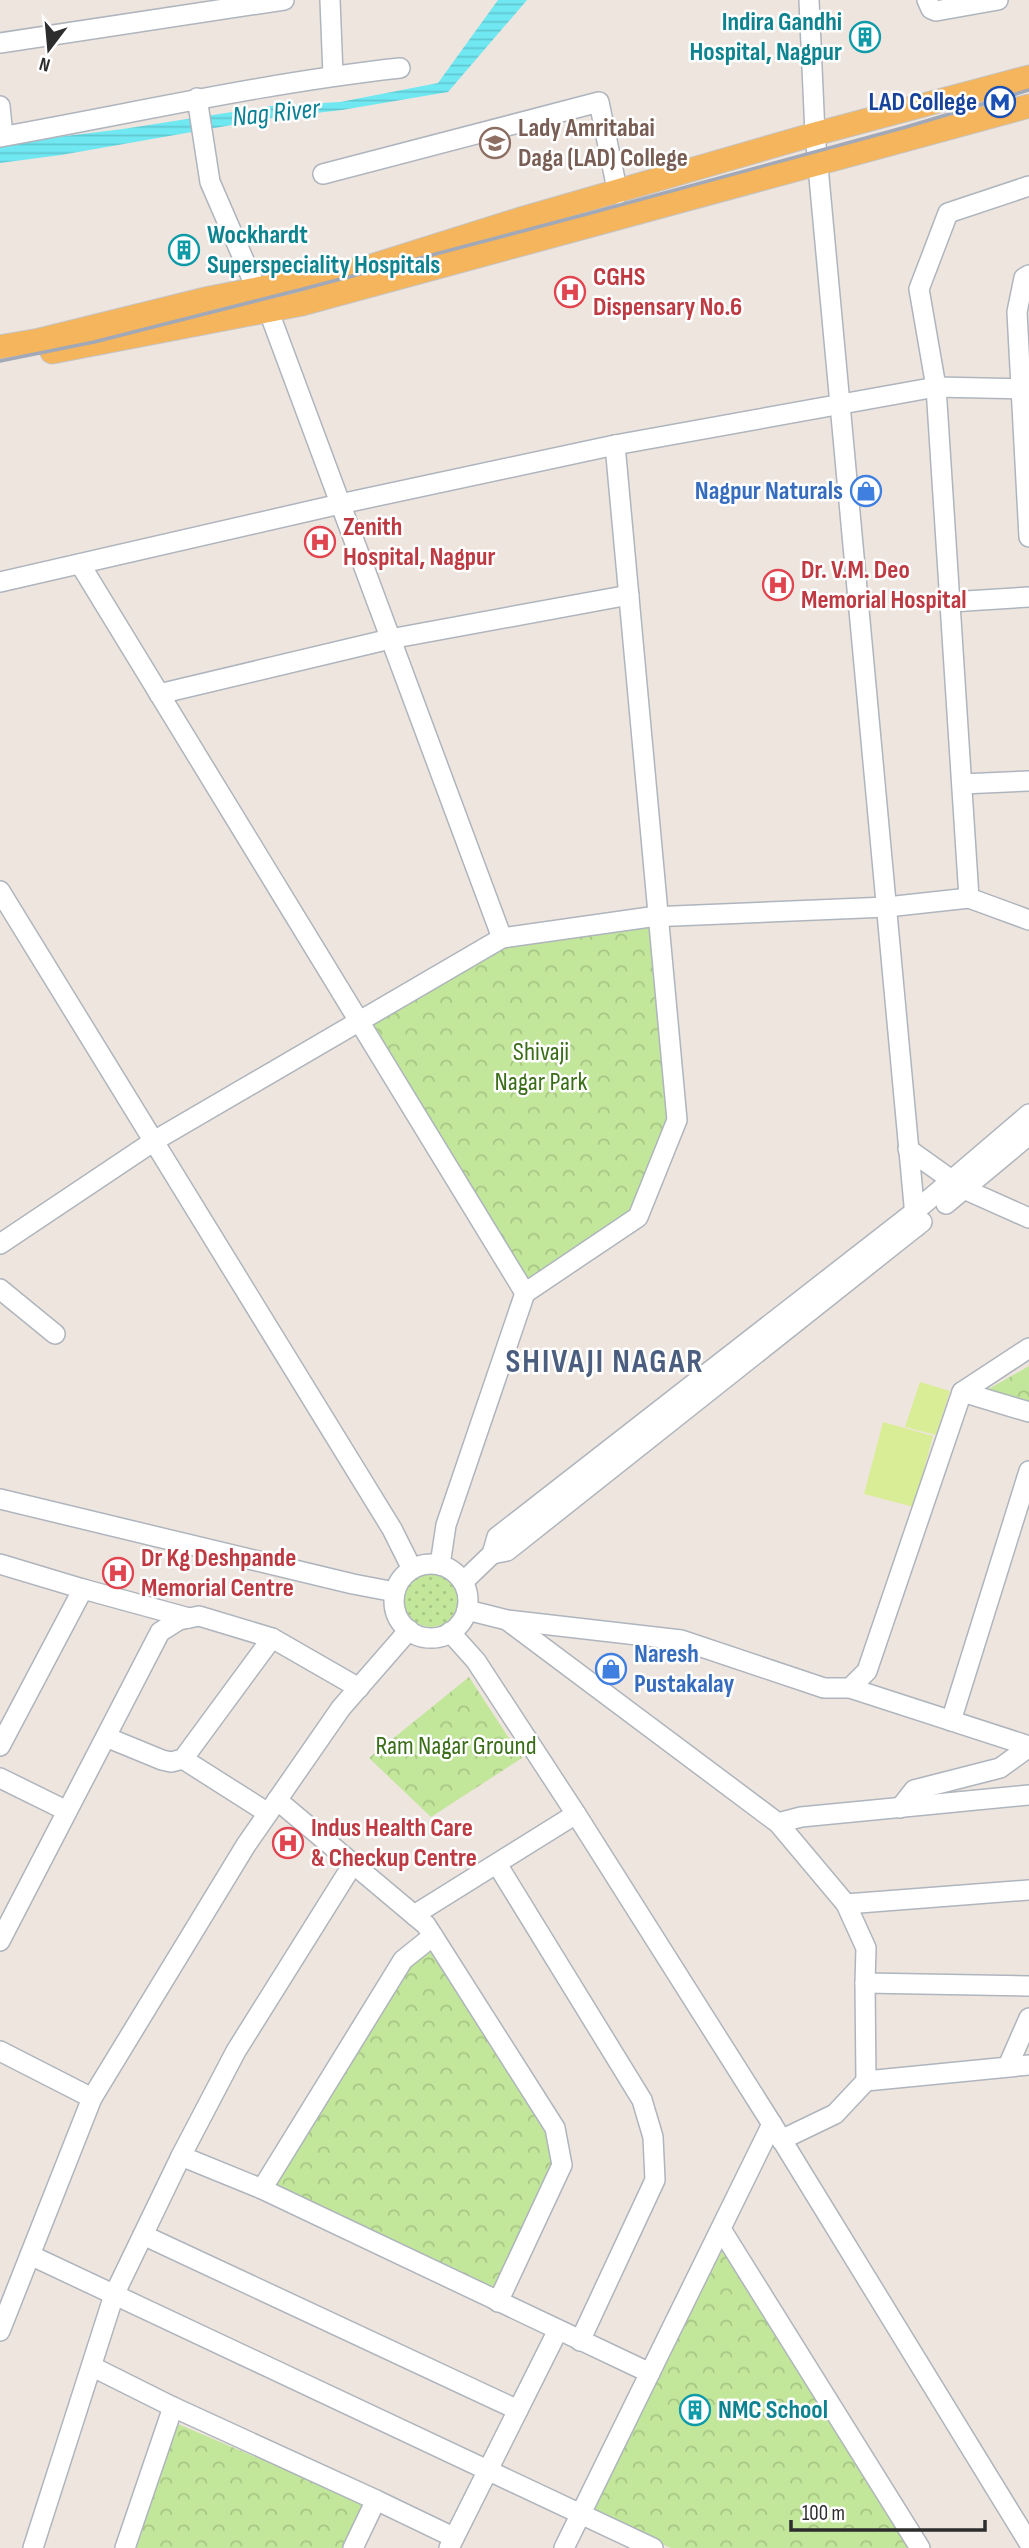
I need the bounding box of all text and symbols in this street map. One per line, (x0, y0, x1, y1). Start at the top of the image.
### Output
place label: Indira Gandhi Hospital, Nagpur (689, 7, 842, 68)
north arrow (14, 14, 84, 84)
building icon: Indira Gandhi Hospital, Nagpur (848, 20, 882, 54)
text: N (37, 51, 53, 76)
metro station icon: LAD College (983, 85, 1017, 119)
place label: LAD College (869, 87, 977, 118)
water label: Nag River (231, 92, 323, 134)
place label: Lady Amritabai Daga (LAD) College (518, 113, 688, 174)
school or university icon: Lady Amritabai Daga (LAD) College (478, 126, 512, 160)
place label: Wockhardt Superspeciality Hospitals (207, 220, 440, 281)
building icon: Wockhardt Superspeciality Hospitals (167, 233, 201, 267)
place label: CGHS Dispensary No.6 (593, 262, 742, 323)
hospital icon: CGHS Dispensary No.6 (553, 275, 587, 309)
shop icon: Nagpur Naturals (849, 474, 883, 508)
place label: Nagpur Naturals (695, 476, 843, 507)
place label: Zenith Hospital, Nagpur (343, 512, 496, 573)
hospital icon: Zenith Hospital, Nagpur (303, 525, 337, 559)
place label: Dr. V.M. Deo Memorial Hospital (801, 555, 967, 616)
hospital icon: Dr. V.M. Deo Memorial Hospital (761, 568, 795, 602)
park label: Shivaji Nagar Park (495, 1037, 588, 1098)
district label: SHIVAJI NAGAR (505, 1342, 705, 1382)
place label: Dr Kg Deshpande Memorial Centre (141, 1543, 296, 1604)
hospital icon: Dr Kg Deshpande Memorial Centre (101, 1556, 135, 1590)
place label: Naresh Pustakalay (634, 1639, 735, 1700)
shop icon: Naresh Pustakalay (594, 1652, 628, 1686)
park label: Ram Nagar Ground (375, 1731, 537, 1762)
place label: Indus Health Care & Checkup Centre (311, 1813, 477, 1874)
hospital icon: Indus Health Care & Checkup Centre (271, 1826, 305, 1860)
building icon: NMC School (678, 2393, 712, 2427)
place label: NMC School (718, 2395, 828, 2426)
scale bar (791, 2488, 985, 2532)
text: 100 m (802, 2501, 845, 2526)

